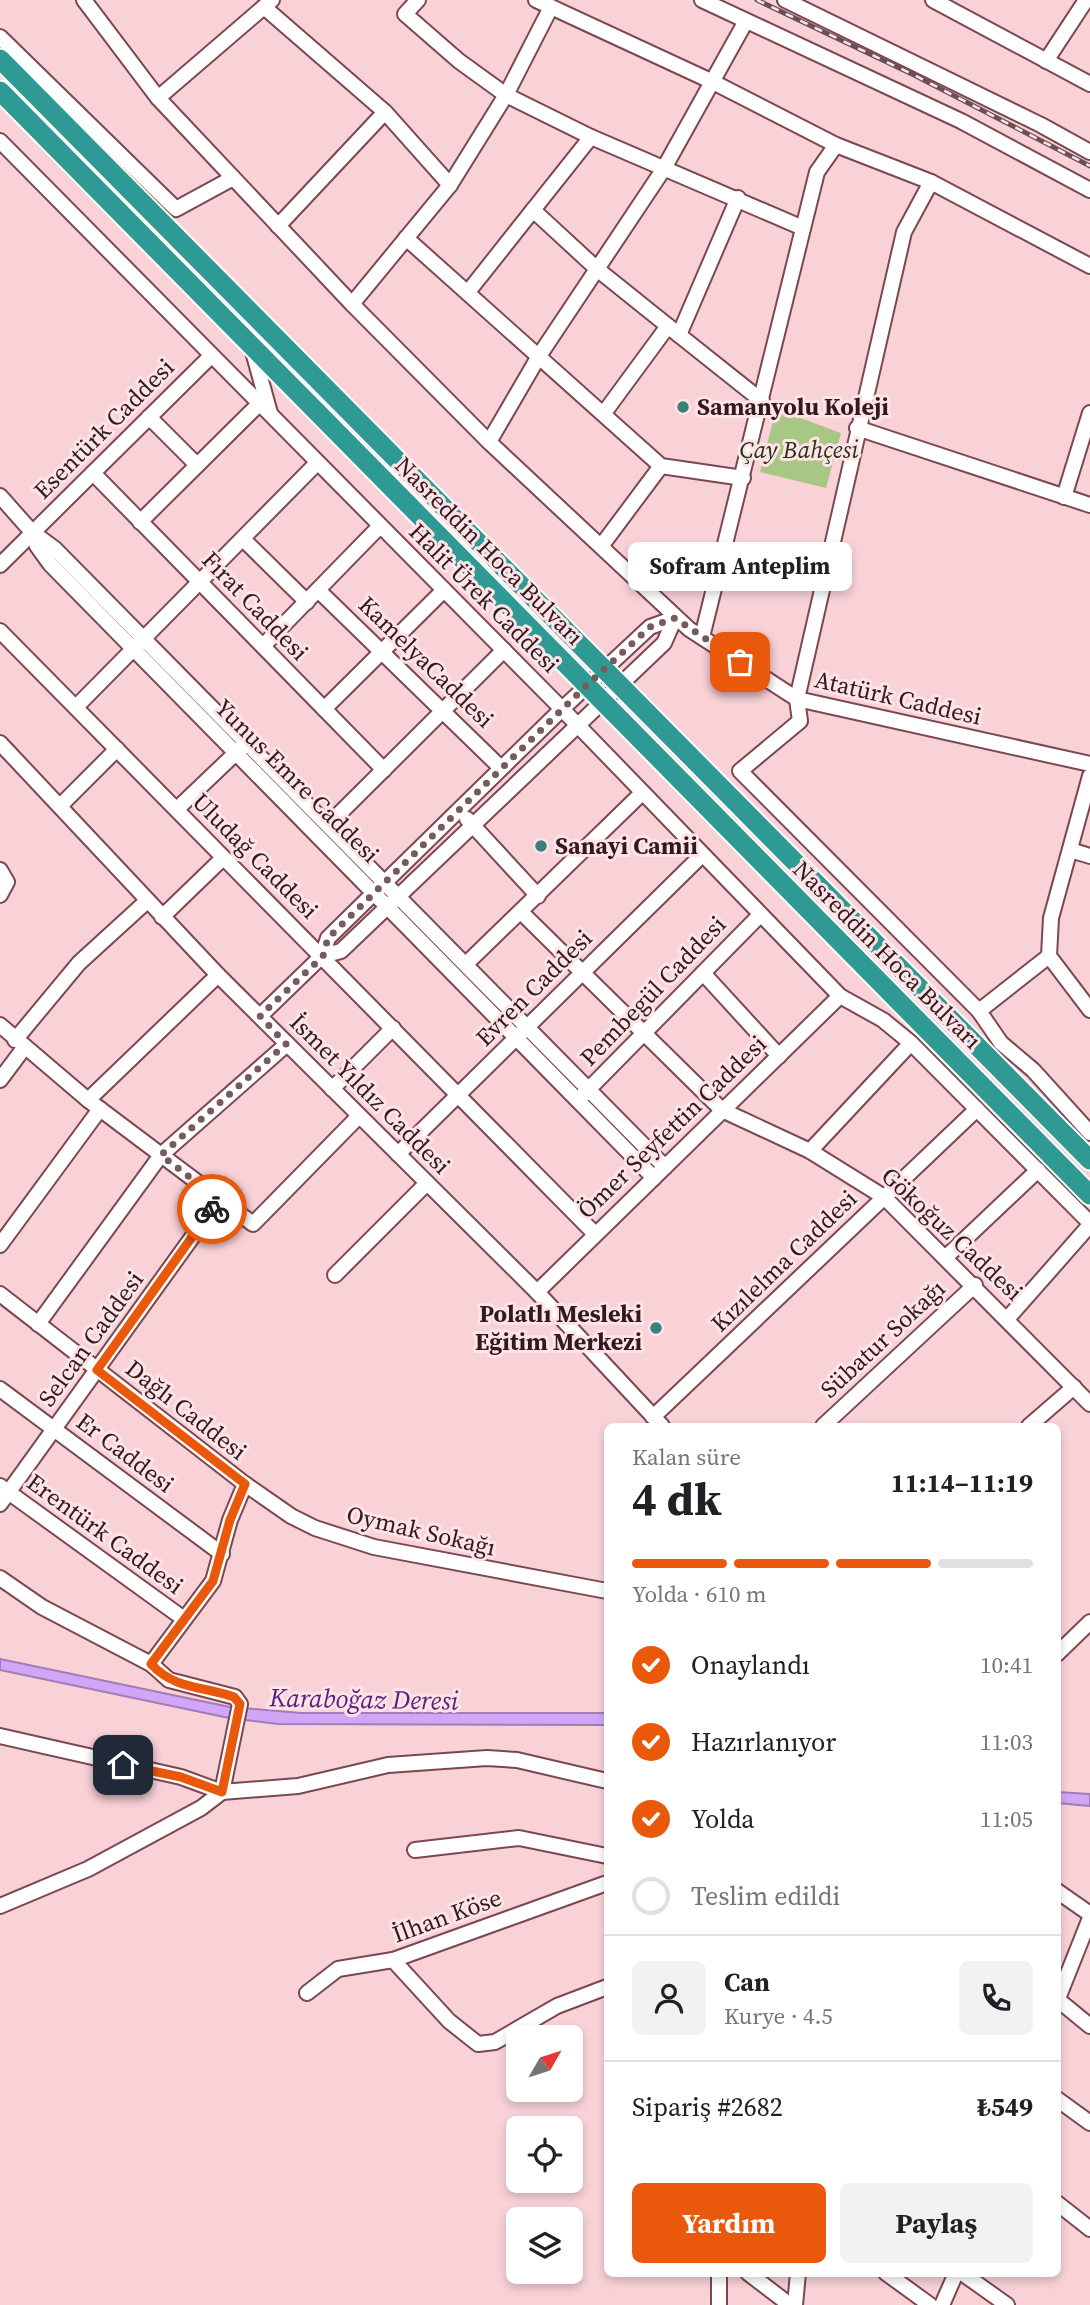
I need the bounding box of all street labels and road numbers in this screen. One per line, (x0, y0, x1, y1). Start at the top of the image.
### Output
street label: Esentürk Caddesi (26, 351, 181, 506)
street label: Nasreddin Hoca Bulvarı (388, 449, 591, 652)
street label: Halit Ürek Caddesi (402, 515, 567, 680)
street label: Fırat Caddesi (195, 544, 316, 668)
street label: KamelyaCaddesi (351, 588, 501, 735)
street label: Atatürk Caddesi (811, 662, 985, 733)
street label: Yunus Emre Caddesi (208, 691, 387, 870)
street label: Uludağ Caddesi (185, 785, 326, 926)
street label: Nasreddin Hoca Bulvarı (786, 853, 989, 1056)
street label: Pembegül Caddesi (572, 908, 733, 1073)
street label: Evren Caddesi (468, 922, 599, 1053)
street label: İsmet Yıldız Caddesi (283, 1006, 458, 1181)
street label: Ömer Seyfettin Caddesi (570, 1028, 773, 1226)
street label: Gökoğuz Caddesi (874, 1159, 1030, 1308)
street label: Kızılelma Caddesi (703, 1182, 864, 1339)
street label: Selcan Caddesi (30, 1264, 151, 1413)
street label: Sübatur Sokağı (813, 1272, 952, 1405)
street label: Dağlı Caddesi (119, 1352, 254, 1467)
street label: Er Caddesi (70, 1405, 181, 1500)
street label: Erentürk Caddesi (20, 1466, 190, 1602)
street label: Oymak Sokağı (343, 1497, 499, 1564)
street label: İlhan Köse (388, 1881, 506, 1951)

